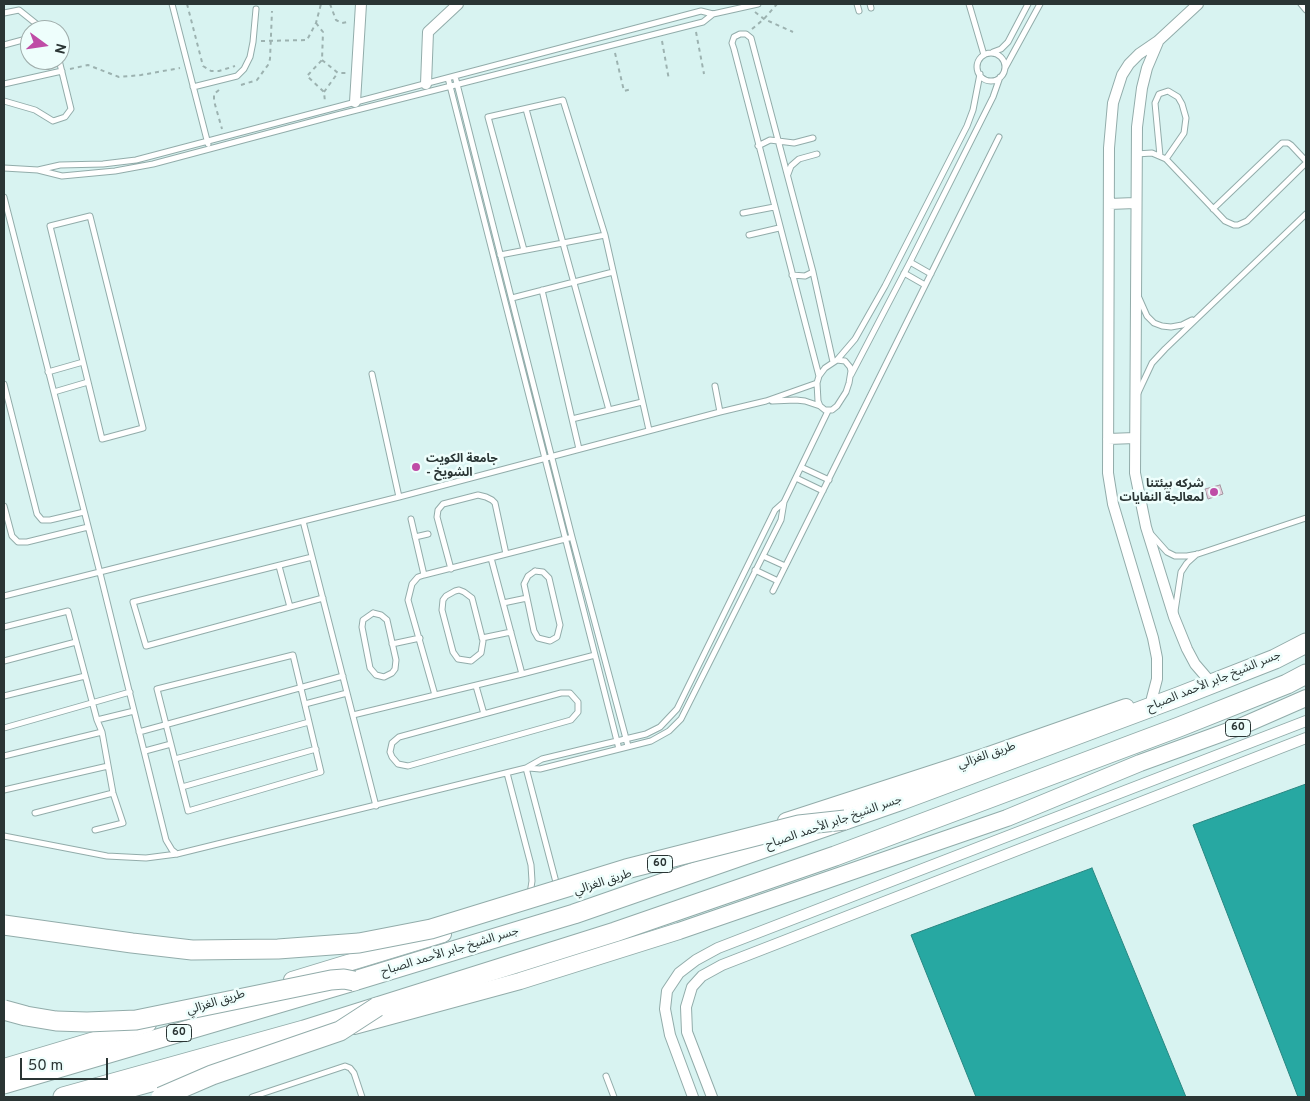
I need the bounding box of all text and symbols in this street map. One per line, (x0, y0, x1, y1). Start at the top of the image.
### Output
north arrow (20, 20, 70, 70)
text: N (50, 42, 69, 55)
place label: جامعة الكويت - الشويخ (426, 453, 498, 481)
marker: جامعة الكويت - الشويخ (410, 461, 422, 473)
place label: شركه بيئتنا لمعالجة النفايات (1119, 478, 1204, 506)
marker: شركه بيئتنا لمعالجة النفايات (1208, 486, 1220, 498)
street label: جسر الشيخ جابر الأحمد الصباح (1145, 649, 1283, 715)
road number: 60 (1226, 720, 1250, 736)
street label: طريق الغزالي (956, 739, 1018, 773)
street label: جسر الشيخ جابر الأحمد الصباح (764, 793, 904, 853)
road number: 60 (648, 856, 672, 872)
street label: طريق الغزالي (572, 867, 634, 899)
street label: جسر الشيخ جابر الأحمد الصباح (379, 924, 521, 980)
street label: طريق الغزالي (185, 987, 247, 1019)
road number: 60 (166, 1024, 192, 1042)
scale bar (22, 1048, 110, 1080)
text: 50 m (28, 1057, 63, 1076)

